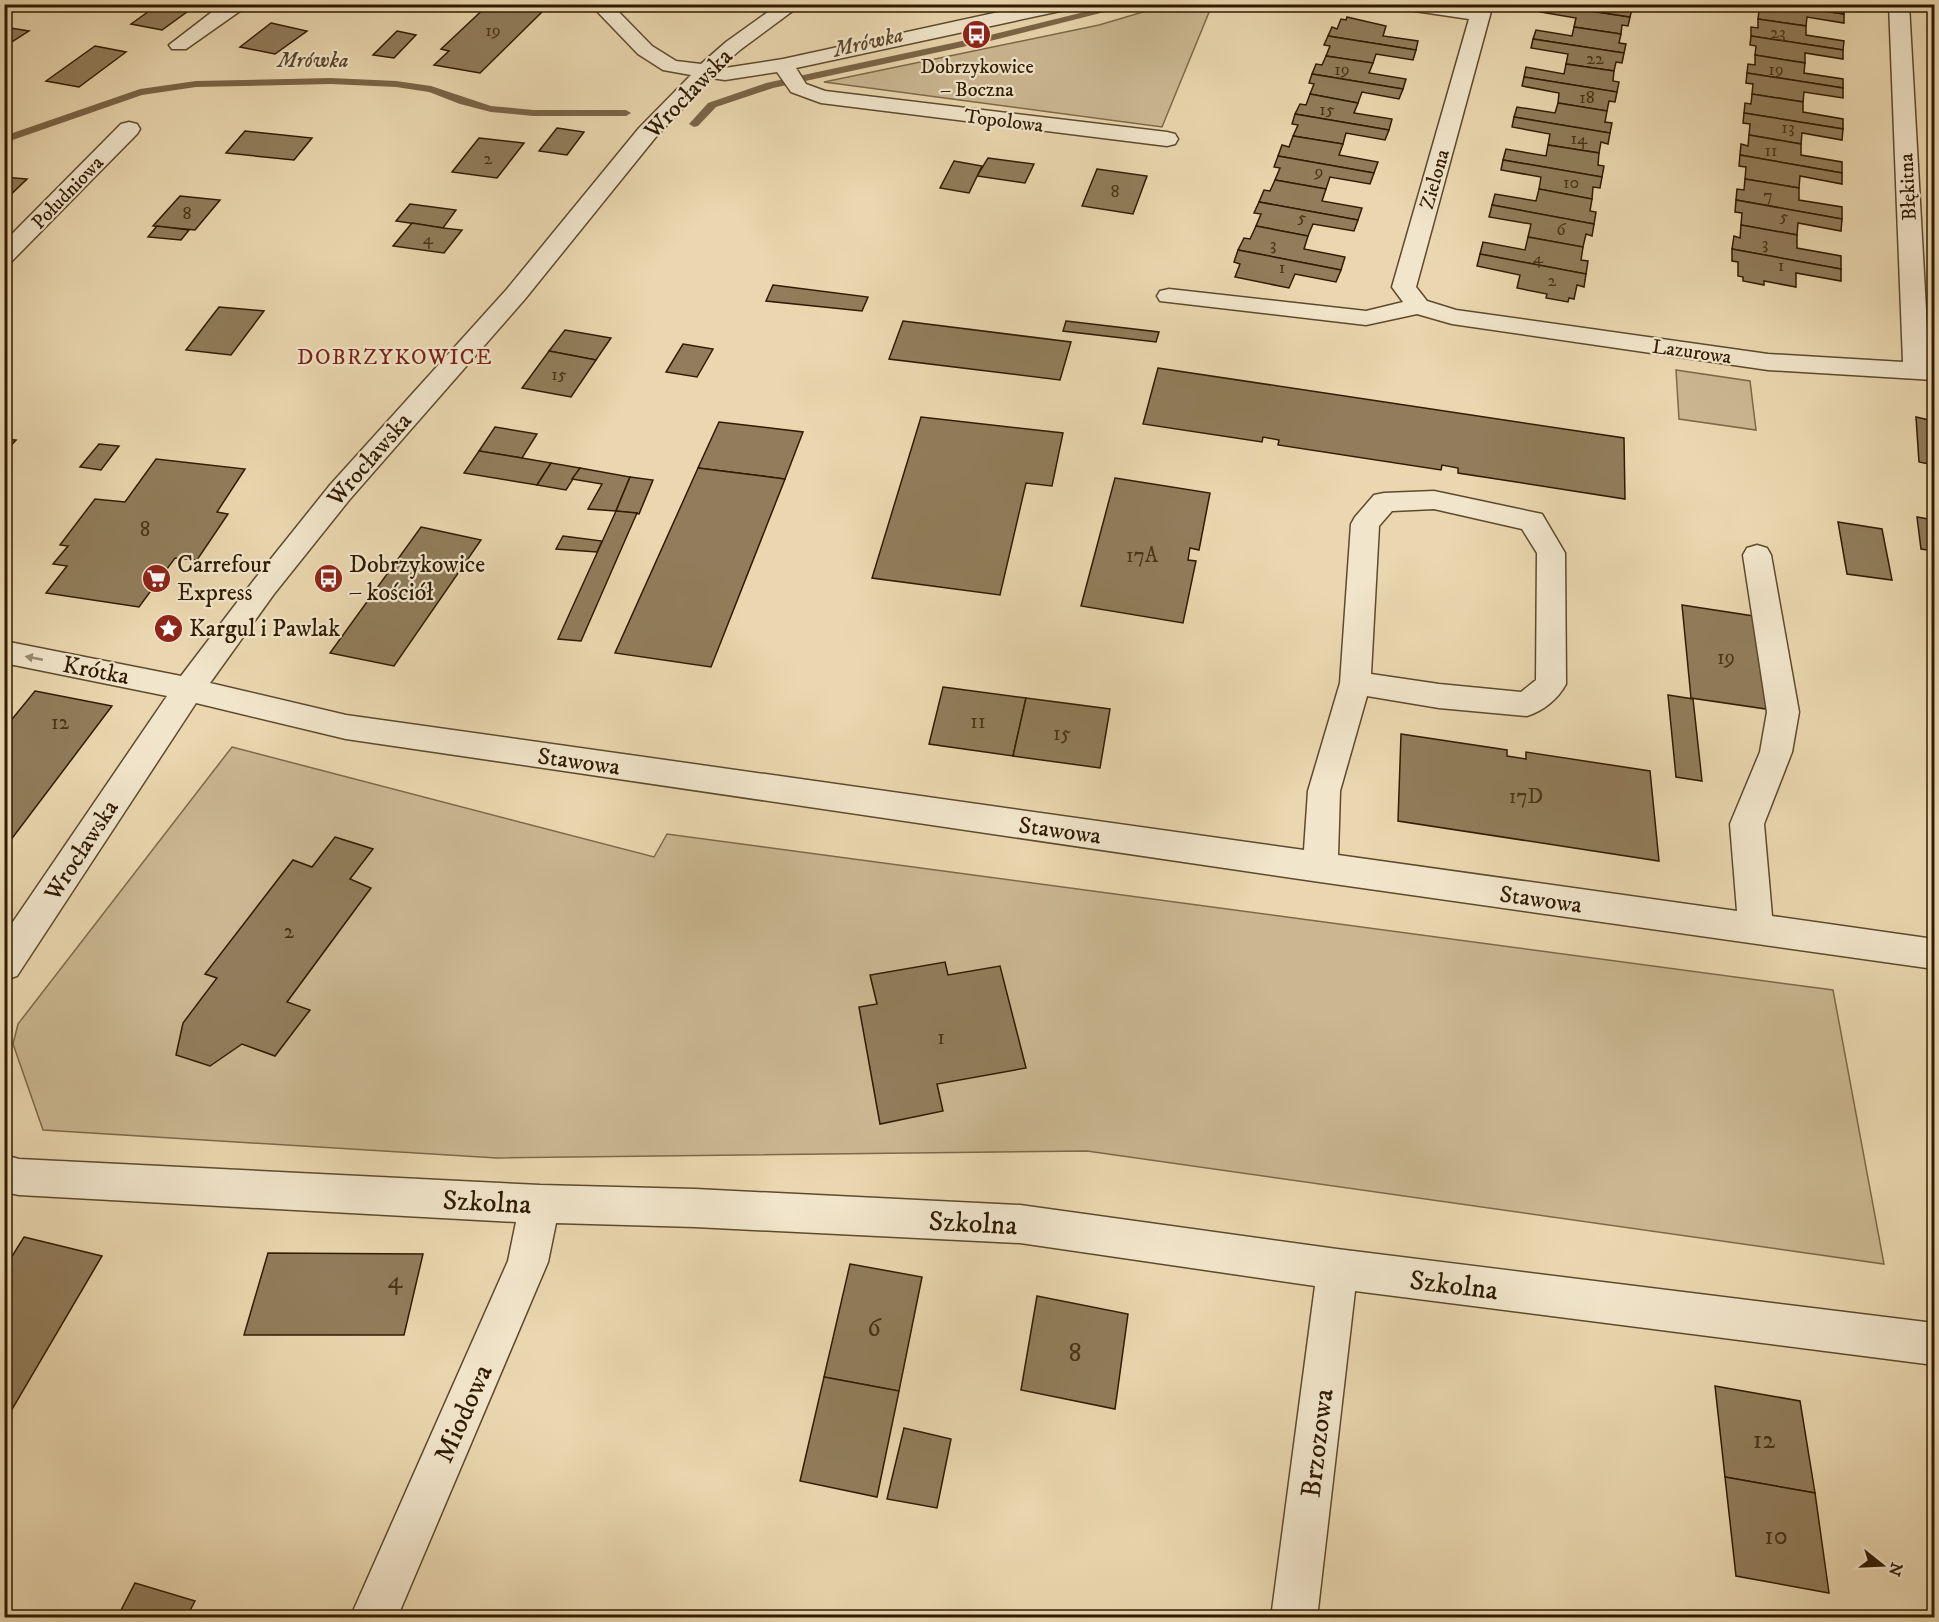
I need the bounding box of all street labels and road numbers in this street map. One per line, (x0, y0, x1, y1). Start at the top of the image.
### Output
street label: Wrocławska (638, 42, 740, 146)
street label: Topolowa (963, 104, 1045, 139)
street label: Zielona (1415, 146, 1456, 212)
street label: Południowa (27, 151, 110, 235)
street label: Błękitna (1894, 152, 1923, 221)
street label: Lazurowa (1651, 335, 1733, 370)
street label: Wrocławska (320, 406, 419, 513)
street label: Krótka (60, 650, 132, 692)
street label: Stawowa (536, 741, 623, 783)
street label: Wrocławska (38, 794, 126, 908)
street label: Stawowa (1017, 810, 1104, 852)
street label: Stawowa (1498, 879, 1585, 921)
street label: Szkolna (442, 1183, 532, 1222)
street label: Szkolna (928, 1204, 1018, 1243)
street label: Szkolna (1408, 1263, 1500, 1308)
street label: Miodowa (426, 1359, 501, 1468)
street label: Brzozowa (1293, 1387, 1342, 1500)

